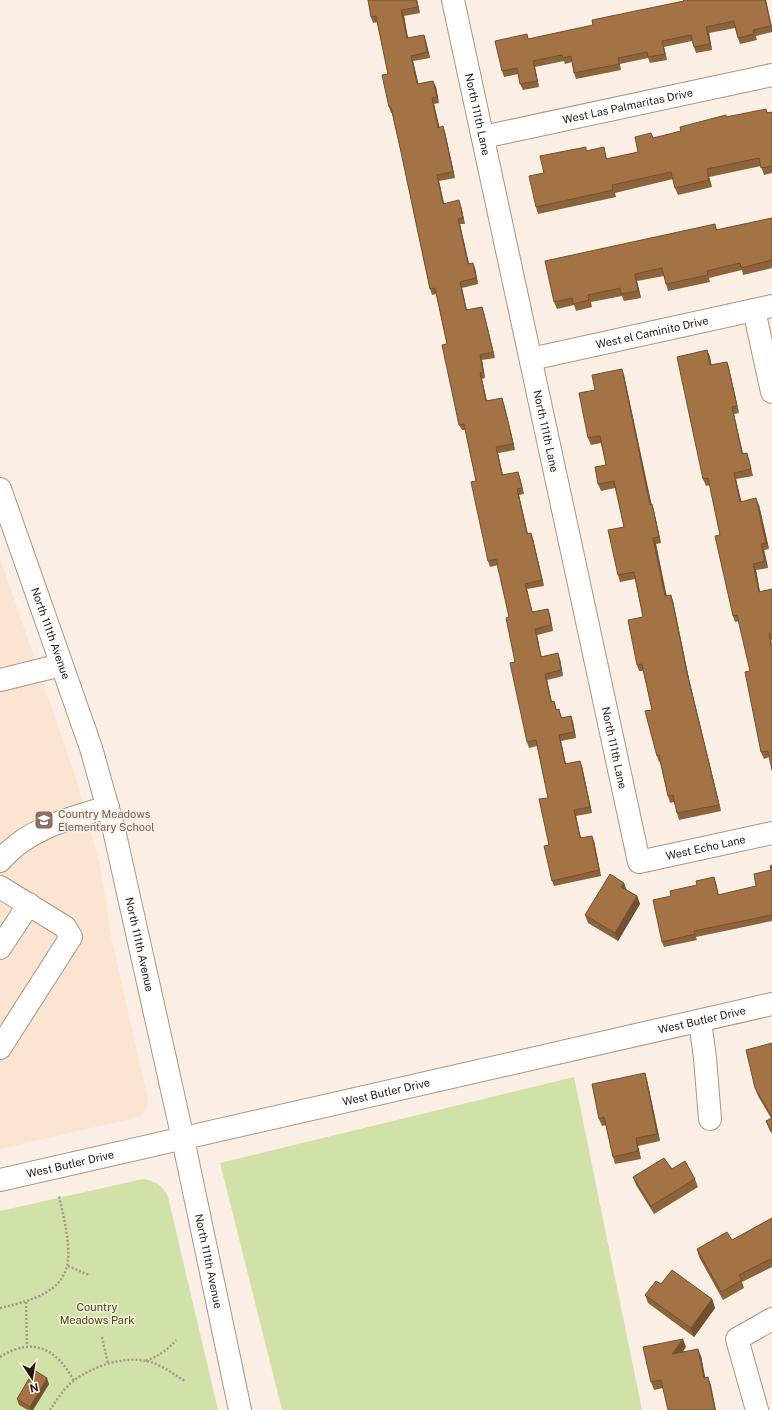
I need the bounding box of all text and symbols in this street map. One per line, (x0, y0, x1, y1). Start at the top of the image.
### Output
street label: North 111th Lane (463, 72, 492, 156)
street label: West Las Palmaritas Drive (561, 86, 694, 126)
street label: West el Caminito Drive (595, 314, 710, 351)
street label: North 111th Lane (531, 389, 561, 473)
street label: North 111th Avenue (29, 586, 72, 681)
street label: North 111th Lane (600, 706, 629, 790)
place label: Country Meadows Elementary School (58, 808, 155, 833)
school or university icon: Country Meadows Elementary School (33, 809, 55, 831)
street label: West Echo Lane (665, 833, 747, 862)
street label: North 111th Avenue (123, 896, 156, 993)
street label: West Butler Drive (657, 1004, 747, 1036)
street label: West Butler Drive (341, 1076, 431, 1108)
street label: West Butler Drive (25, 1148, 115, 1180)
street label: North 111th Avenue (193, 1213, 224, 1309)
park label: Country Meadows Park (60, 1301, 134, 1326)
north arrow (12, 1358, 52, 1398)
text: N (29, 1381, 40, 1395)

